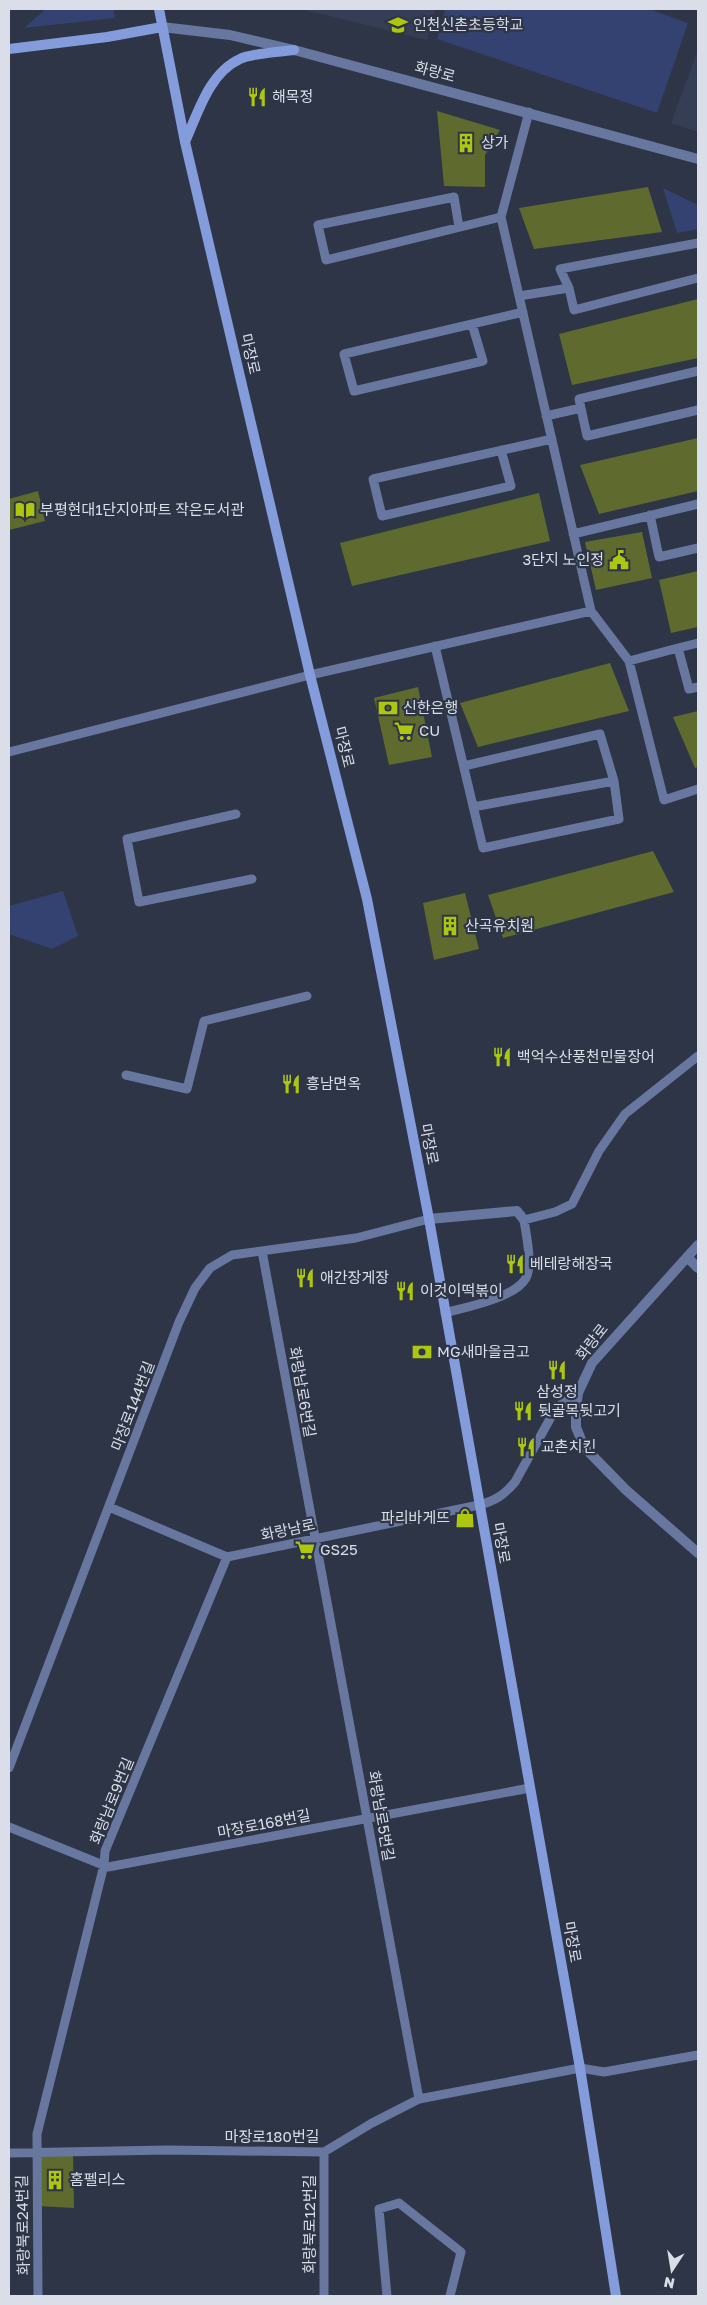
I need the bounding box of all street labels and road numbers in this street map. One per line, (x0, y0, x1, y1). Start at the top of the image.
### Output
street label: 화랑로 (413, 57, 458, 85)
street label: 마장로 (238, 332, 264, 376)
street label: 마장로 (331, 724, 359, 769)
street label: 마장로 (417, 1122, 443, 1166)
street label: 화랑로 (571, 1320, 611, 1363)
street label: 화랑남로6번길 (286, 1345, 320, 1439)
street label: 마장로144번길 (107, 1358, 157, 1453)
street label: 화랑남로 (259, 1514, 317, 1544)
street label: 마장로 (490, 1521, 514, 1565)
street label: 화랑남로9번길 (86, 1755, 137, 1847)
street label: 화랑남로5번길 (365, 1769, 399, 1862)
street label: 마장로168번길 (216, 1805, 312, 1841)
street label: 마장로 (561, 1920, 585, 1964)
street label: 마장로180번길 (225, 2127, 319, 2145)
street label: 화랑북로24번길 (12, 2175, 32, 2275)
street label: 화랑북로12번길 (300, 2175, 318, 2273)

